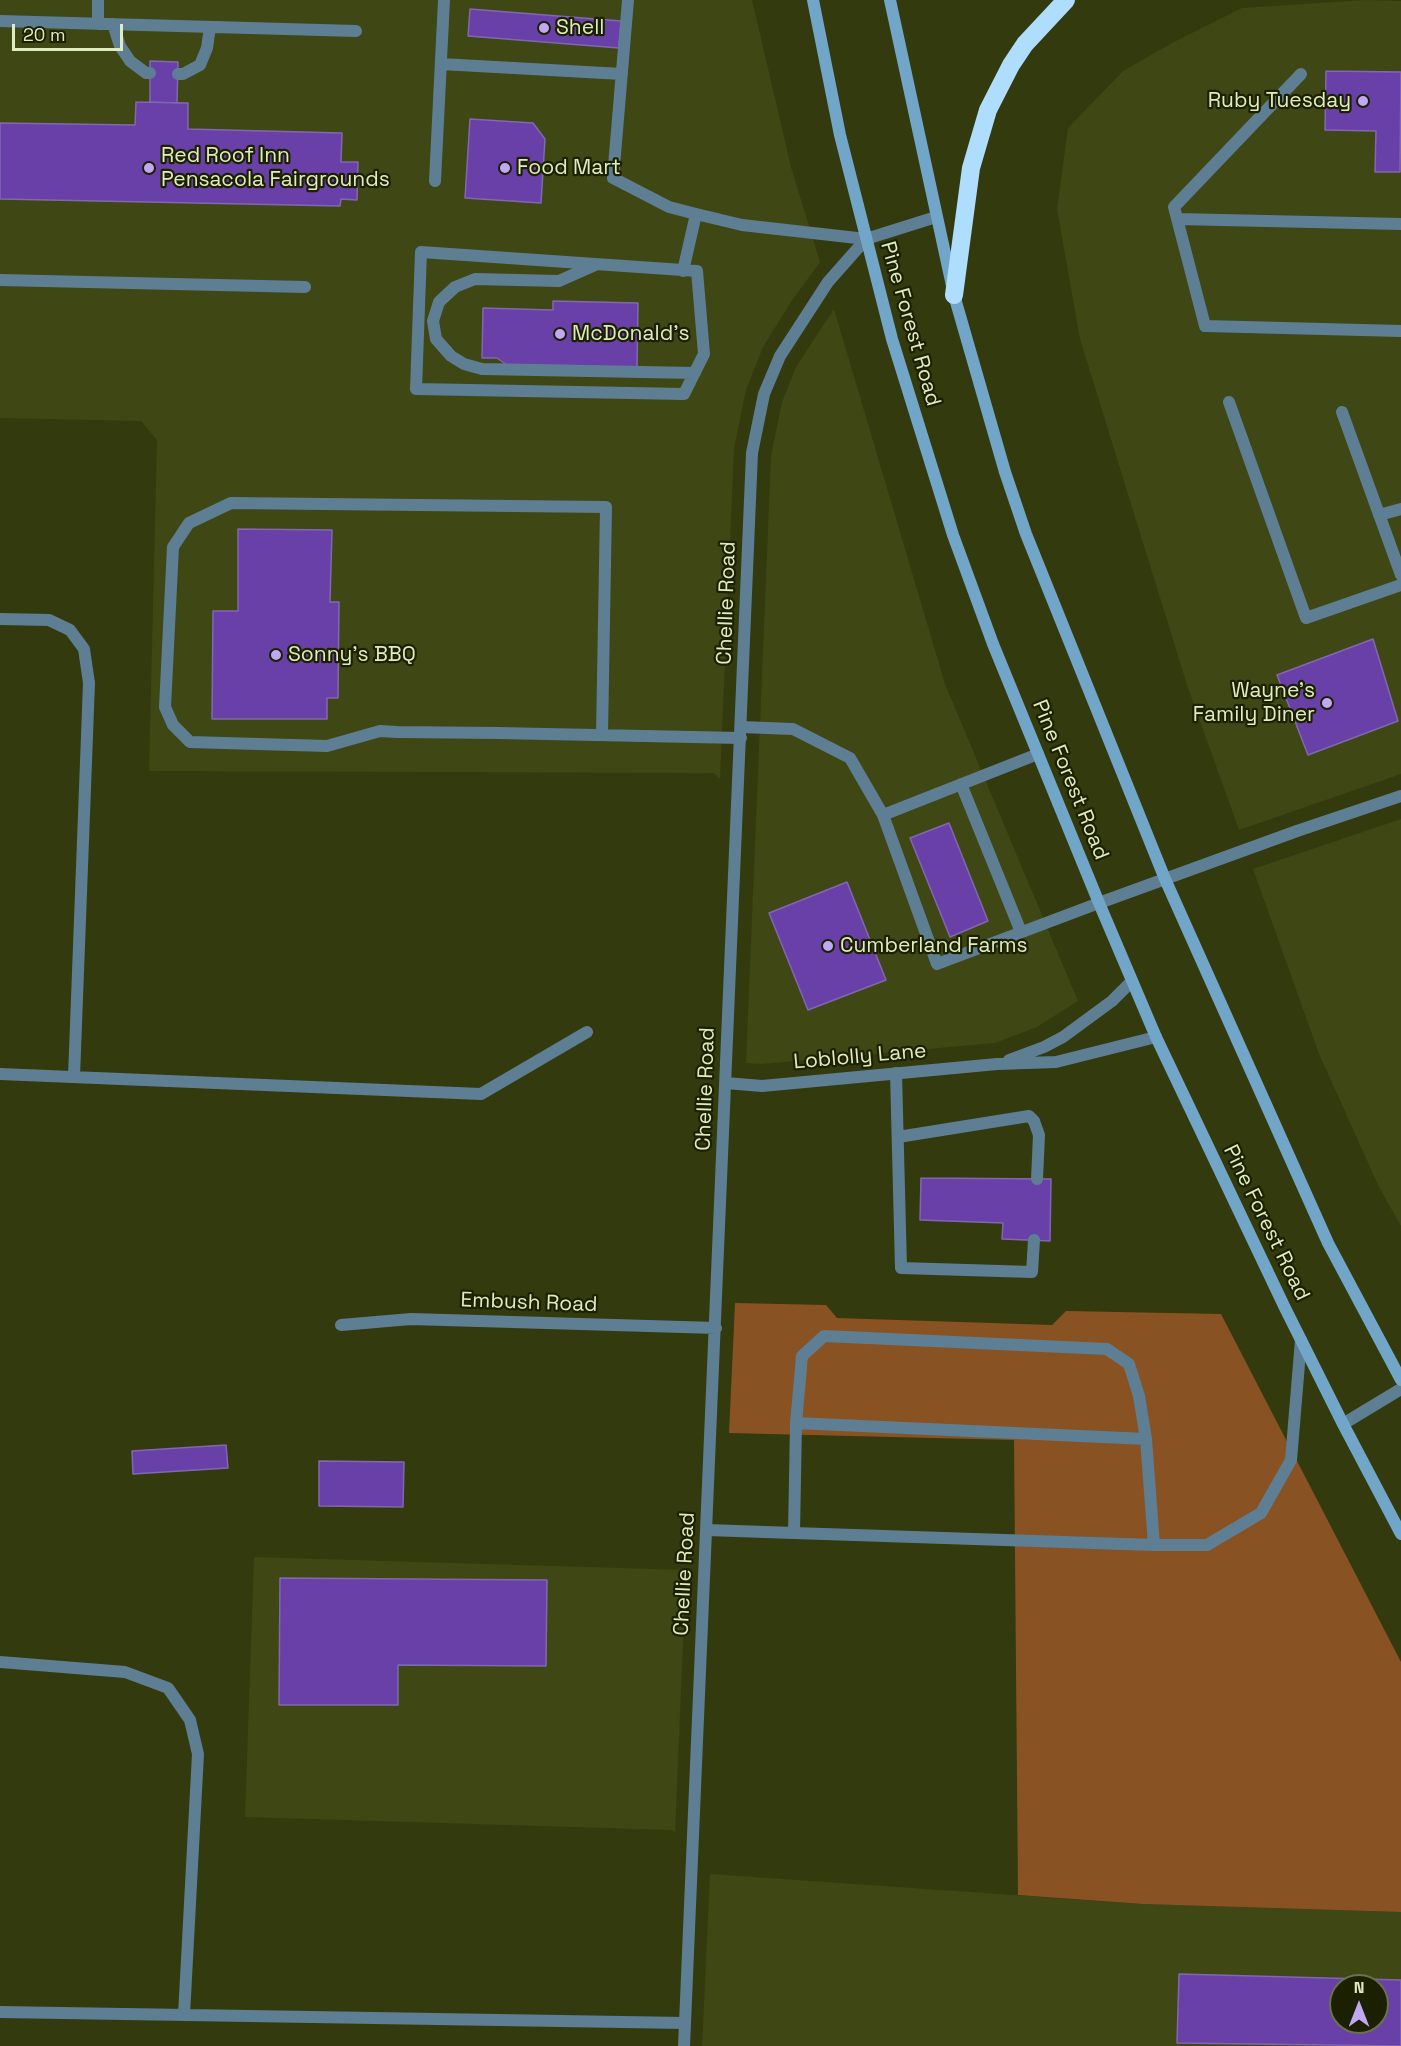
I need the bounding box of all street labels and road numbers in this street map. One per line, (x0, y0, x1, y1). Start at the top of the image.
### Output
street label: Pine Forest Road (874, 239, 946, 409)
street label: Chellie Road (712, 541, 742, 665)
street label: Pine Forest Road (1026, 696, 1114, 864)
street label: Chellie Road (691, 1027, 721, 1151)
street label: Loblolly Lane (792, 1039, 928, 1075)
street label: Pine Forest Road (1217, 1141, 1315, 1305)
street label: Embush Road (460, 1288, 598, 1318)
street label: Chellie Road (669, 1512, 701, 1636)

